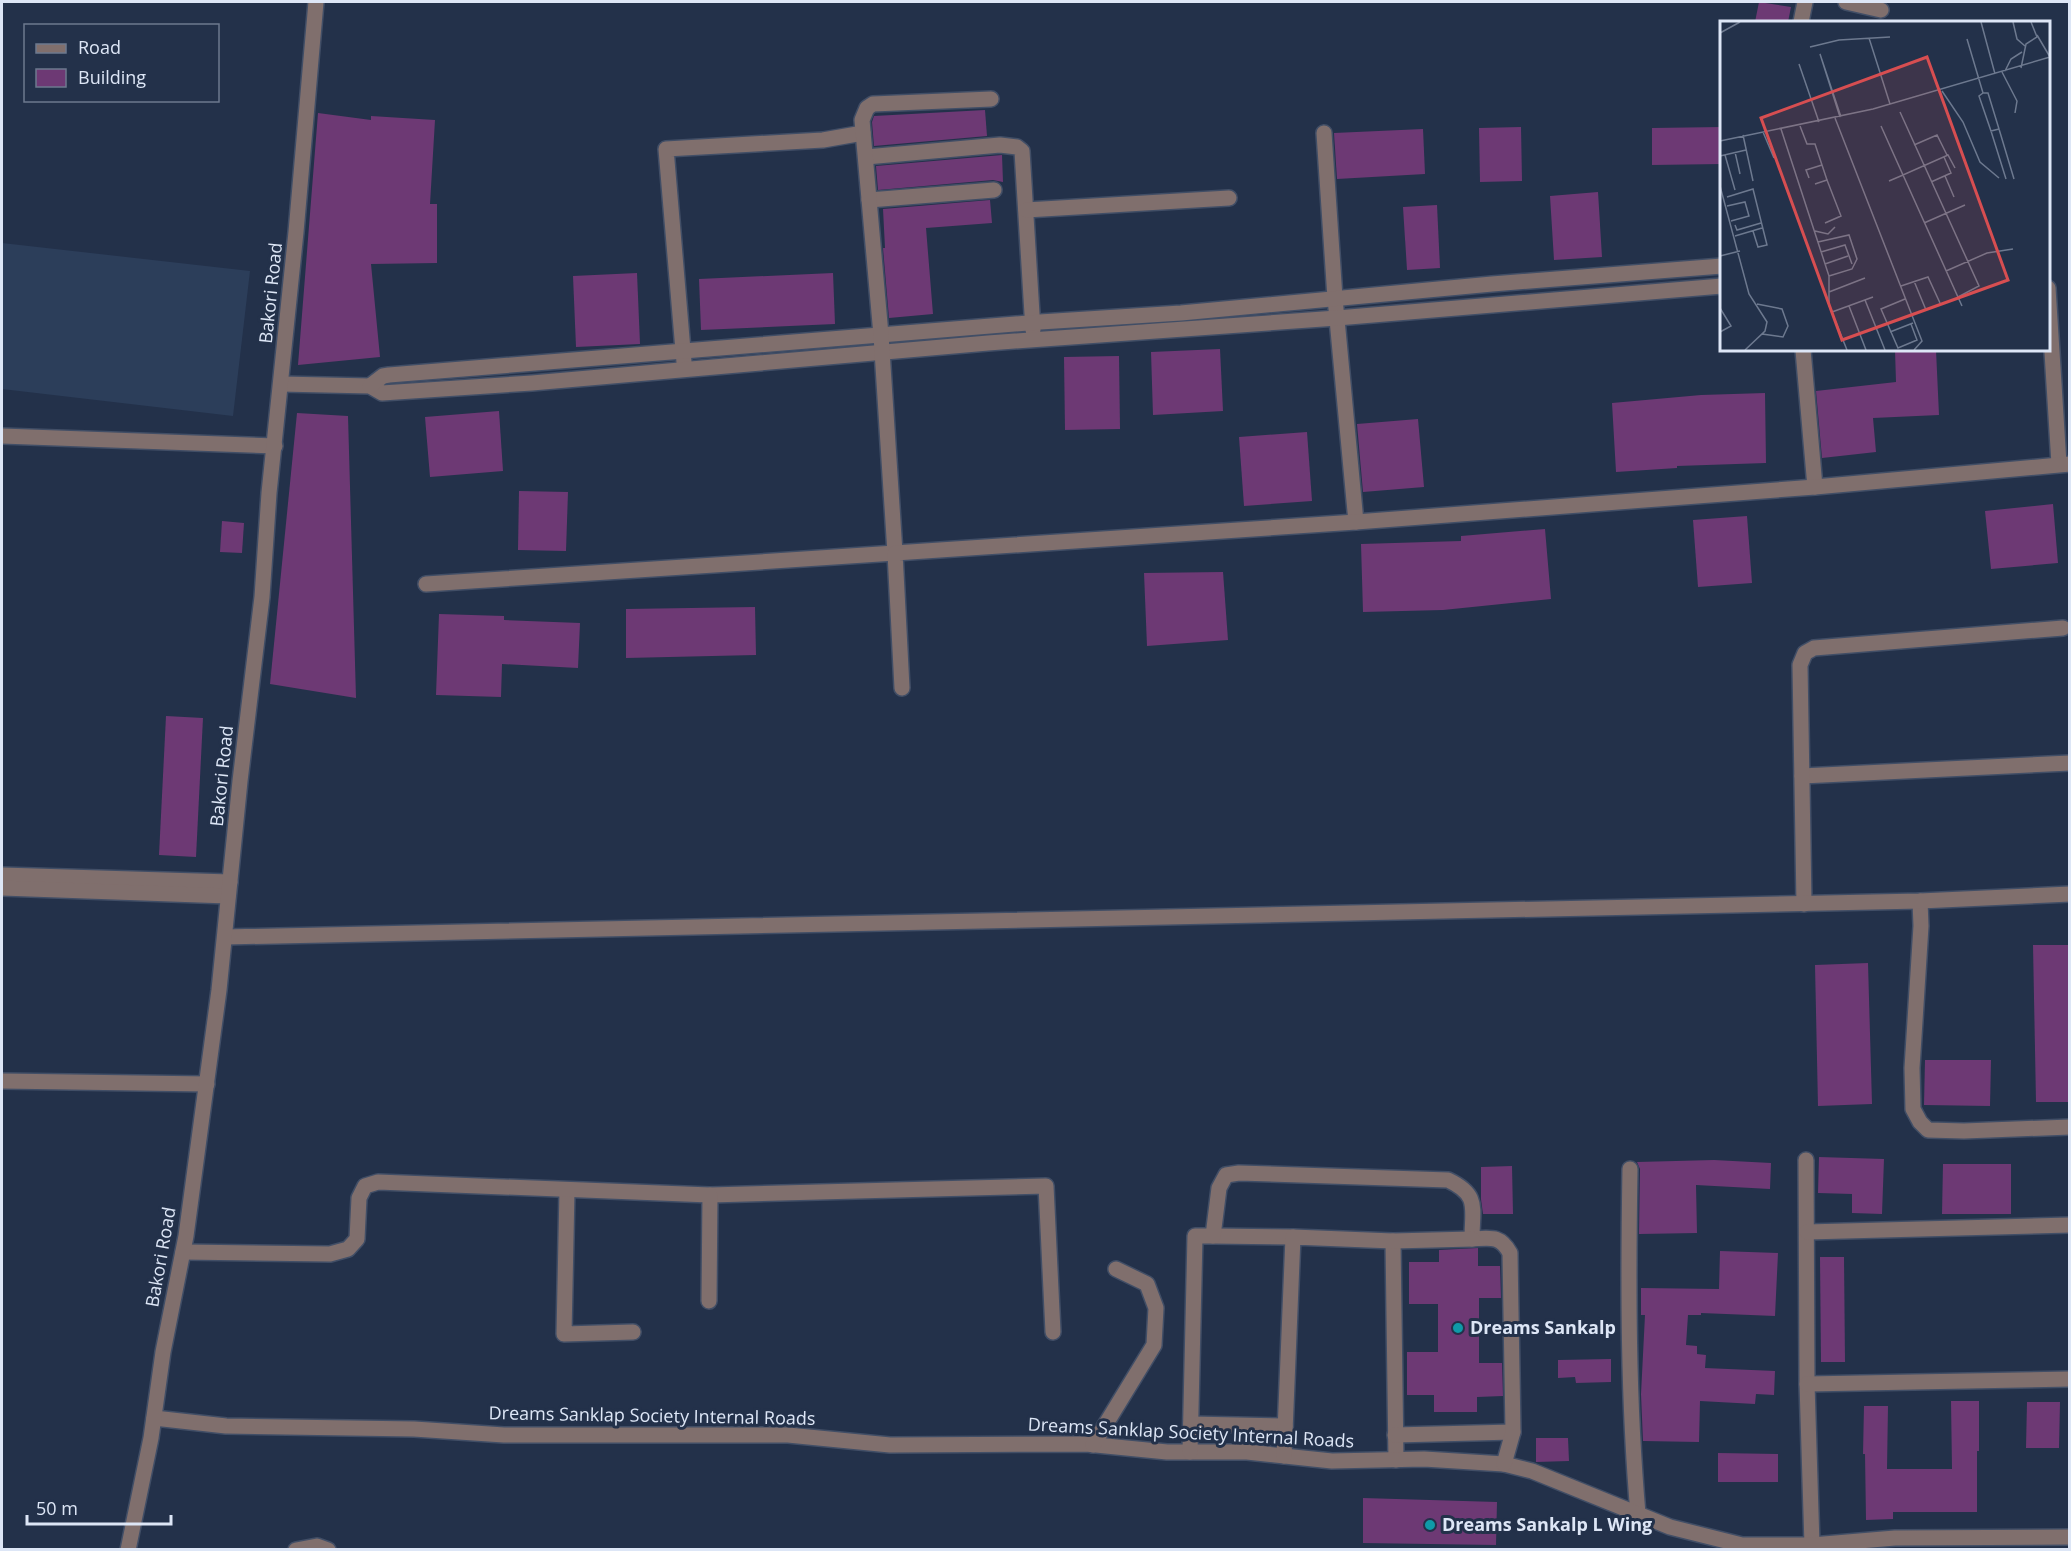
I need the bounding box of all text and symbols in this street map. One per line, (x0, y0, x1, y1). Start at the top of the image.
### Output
inset map (1720, 21, 2050, 351)
legend (24, 24, 219, 102)
text: Road (78, 35, 121, 59)
text: Building (78, 65, 146, 89)
street label: Bakori Road (253, 241, 287, 345)
street label: Bakori Road (204, 724, 238, 828)
street label: Bakori Road (139, 1205, 181, 1309)
place label: Dreams Sankalp (1470, 1315, 1616, 1339)
marker: Dreams Sankalp (1451, 1321, 1465, 1335)
street label: Dreams Sanklap Society Internal Roads (488, 1400, 816, 1430)
street label: Dreams Sanklap Society Internal Roads (1027, 1411, 1355, 1453)
scale bar (27, 1488, 171, 1526)
text: 50 m (36, 1496, 78, 1520)
place label: Dreams Sankalp L Wing (1442, 1512, 1652, 1536)
marker: Dreams Sankalp L Wing (1423, 1518, 1437, 1532)

